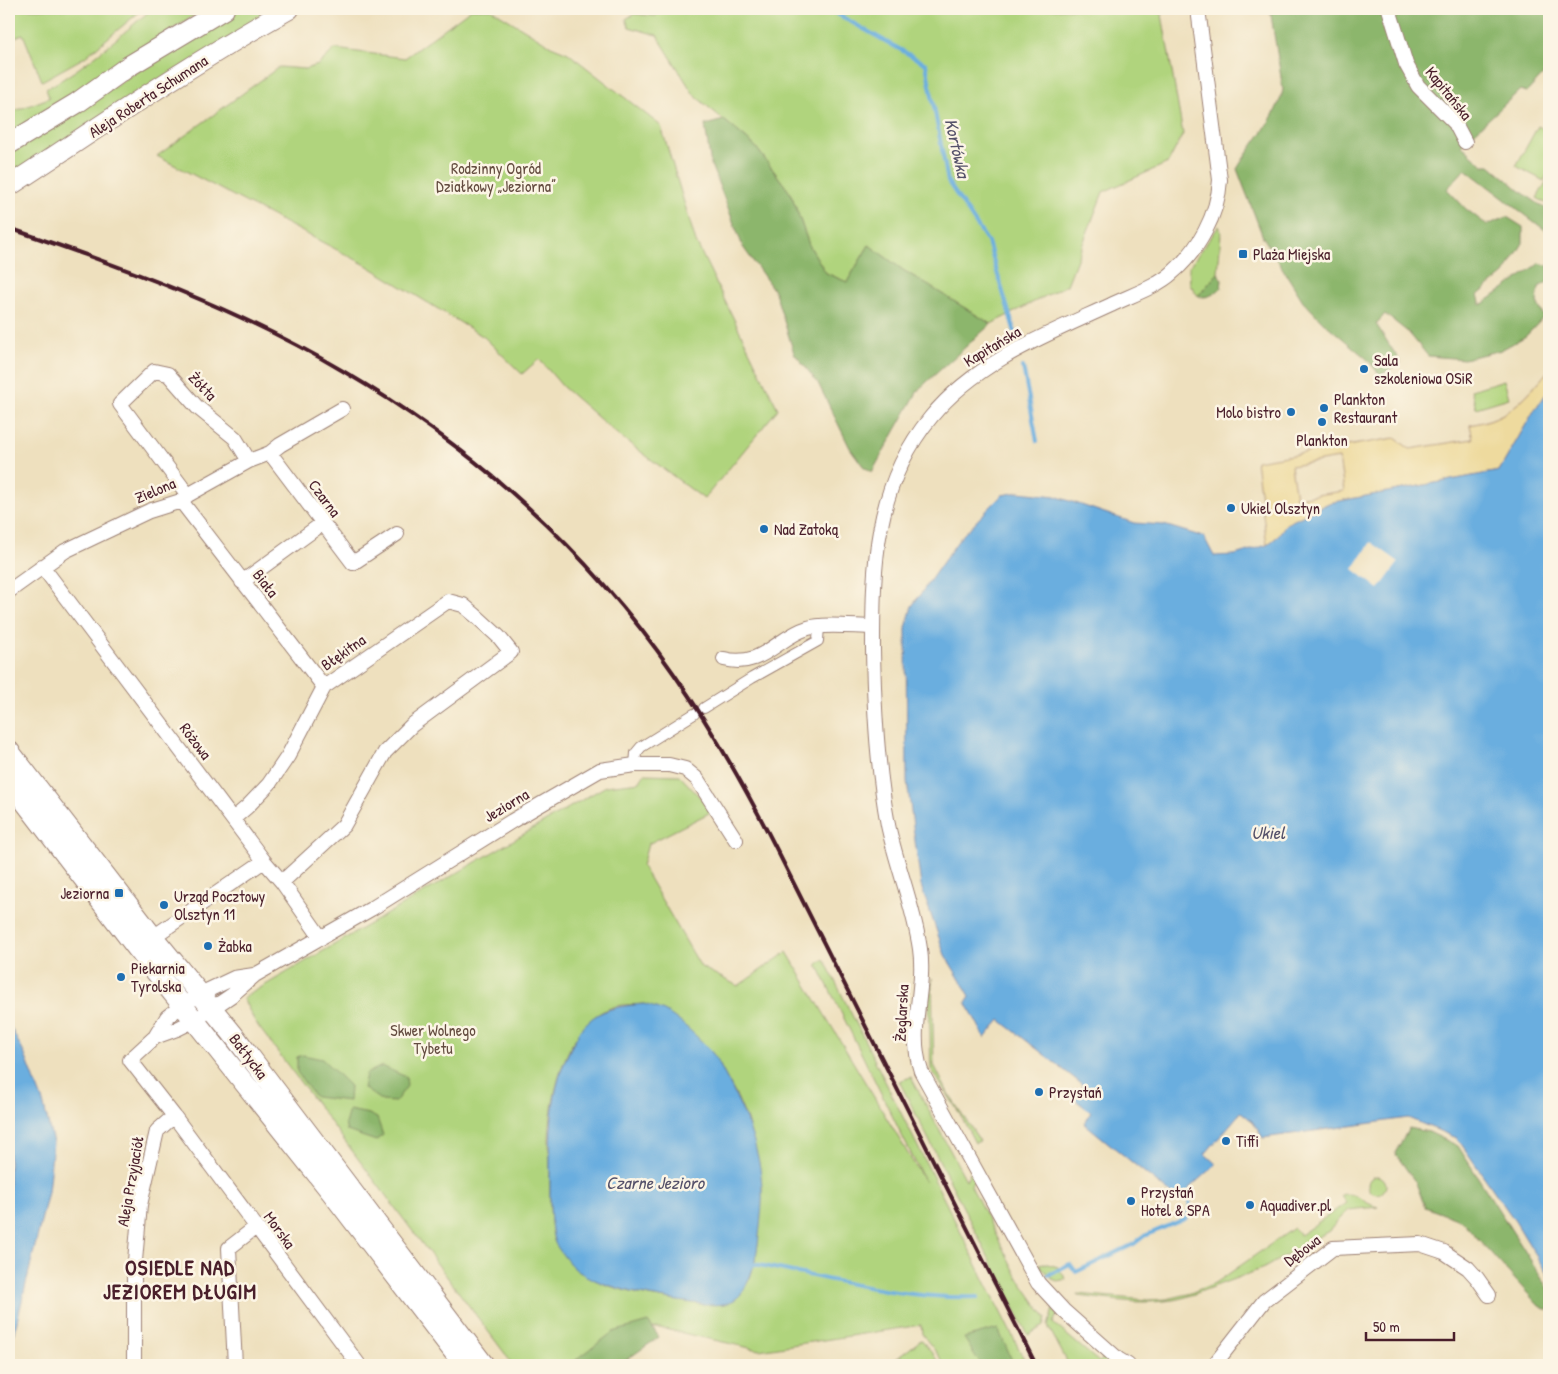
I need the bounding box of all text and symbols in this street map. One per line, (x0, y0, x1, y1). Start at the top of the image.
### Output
street label: Aleja Roberta Schumana (84, 49, 212, 143)
street label: Kapitańska (1421, 62, 1477, 124)
water label: Kortówka (939, 116, 977, 182)
park label: Rodzinny Ogród Działkowy „Jeziorna” (436, 157, 556, 197)
place label: Plaża Miejska (1253, 243, 1330, 265)
marker: Plaża Miejska (1237, 248, 1249, 260)
street label: Kapitańska (959, 320, 1025, 372)
place label: Sala szkoleniowa OSiR (1374, 349, 1472, 389)
marker: Sala szkoleniowa OSiR (1358, 363, 1370, 375)
street label: Żółta (184, 367, 222, 405)
place label: Plankton Restaurant (1334, 388, 1398, 428)
place label: Molo bistro (1216, 401, 1282, 423)
marker: Plankton Restaurant (1318, 402, 1330, 414)
marker: Molo bistro (1285, 406, 1297, 418)
marker: Plankton (1316, 416, 1328, 428)
place label: Plankton (1296, 429, 1348, 451)
street label: Zielona (131, 472, 179, 508)
street label: Czarna (304, 475, 346, 521)
place label: Ukiel Olsztyn (1241, 497, 1320, 519)
marker: Ukiel Olsztyn (1225, 502, 1237, 514)
place label: Nad Zatoką (774, 518, 840, 540)
marker: Nad Zatoką (758, 523, 770, 535)
street label: Biała (248, 564, 284, 602)
street label: Błękitna (316, 629, 370, 675)
street label: Różowa (175, 718, 217, 764)
street label: Jeziorna (479, 783, 533, 827)
water label: Ukiel (1251, 820, 1286, 845)
place label: Jeziorna (60, 882, 109, 904)
place label: Urząd Pocztowy Olsztyn 11 (174, 885, 266, 925)
marker: Jeziorna (113, 887, 125, 899)
marker: Urząd Pocztowy Olsztyn 11 (158, 899, 170, 911)
place label: Żabka (218, 935, 252, 957)
marker: Żabka (202, 940, 214, 952)
place label: Piekarnia Tyrolska (131, 957, 185, 997)
marker: Piekarnia Tyrolska (115, 971, 127, 983)
street label: Żeglarska (889, 984, 913, 1042)
park label: Skwer Wolnego Tybetu (390, 1019, 476, 1059)
street label: Bałtycka (225, 1029, 273, 1083)
place label: Przystań (1049, 1081, 1102, 1103)
marker: Przystań (1033, 1086, 1045, 1098)
place label: Tiffi (1236, 1130, 1259, 1152)
street label: Aleja Przyjaciół (111, 1134, 149, 1228)
marker: Tiffi (1220, 1135, 1232, 1147)
water label: Czarne Jezioro (606, 1170, 706, 1195)
place label: Przystań Hotel & SPA (1141, 1181, 1210, 1221)
place label: Aquadiver.pl (1260, 1194, 1332, 1216)
marker: Przystań Hotel & SPA (1125, 1195, 1137, 1207)
marker: Aquadiver.pl (1244, 1199, 1256, 1211)
street label: Morska (259, 1207, 301, 1253)
street label: Dębowa (1279, 1229, 1325, 1271)
district label: OSIEDLE NAD JEZIOREM DŁUGIM (103, 1253, 257, 1306)
scale bar (1366, 1309, 1453, 1341)
text: 50 m (1373, 1316, 1400, 1337)

